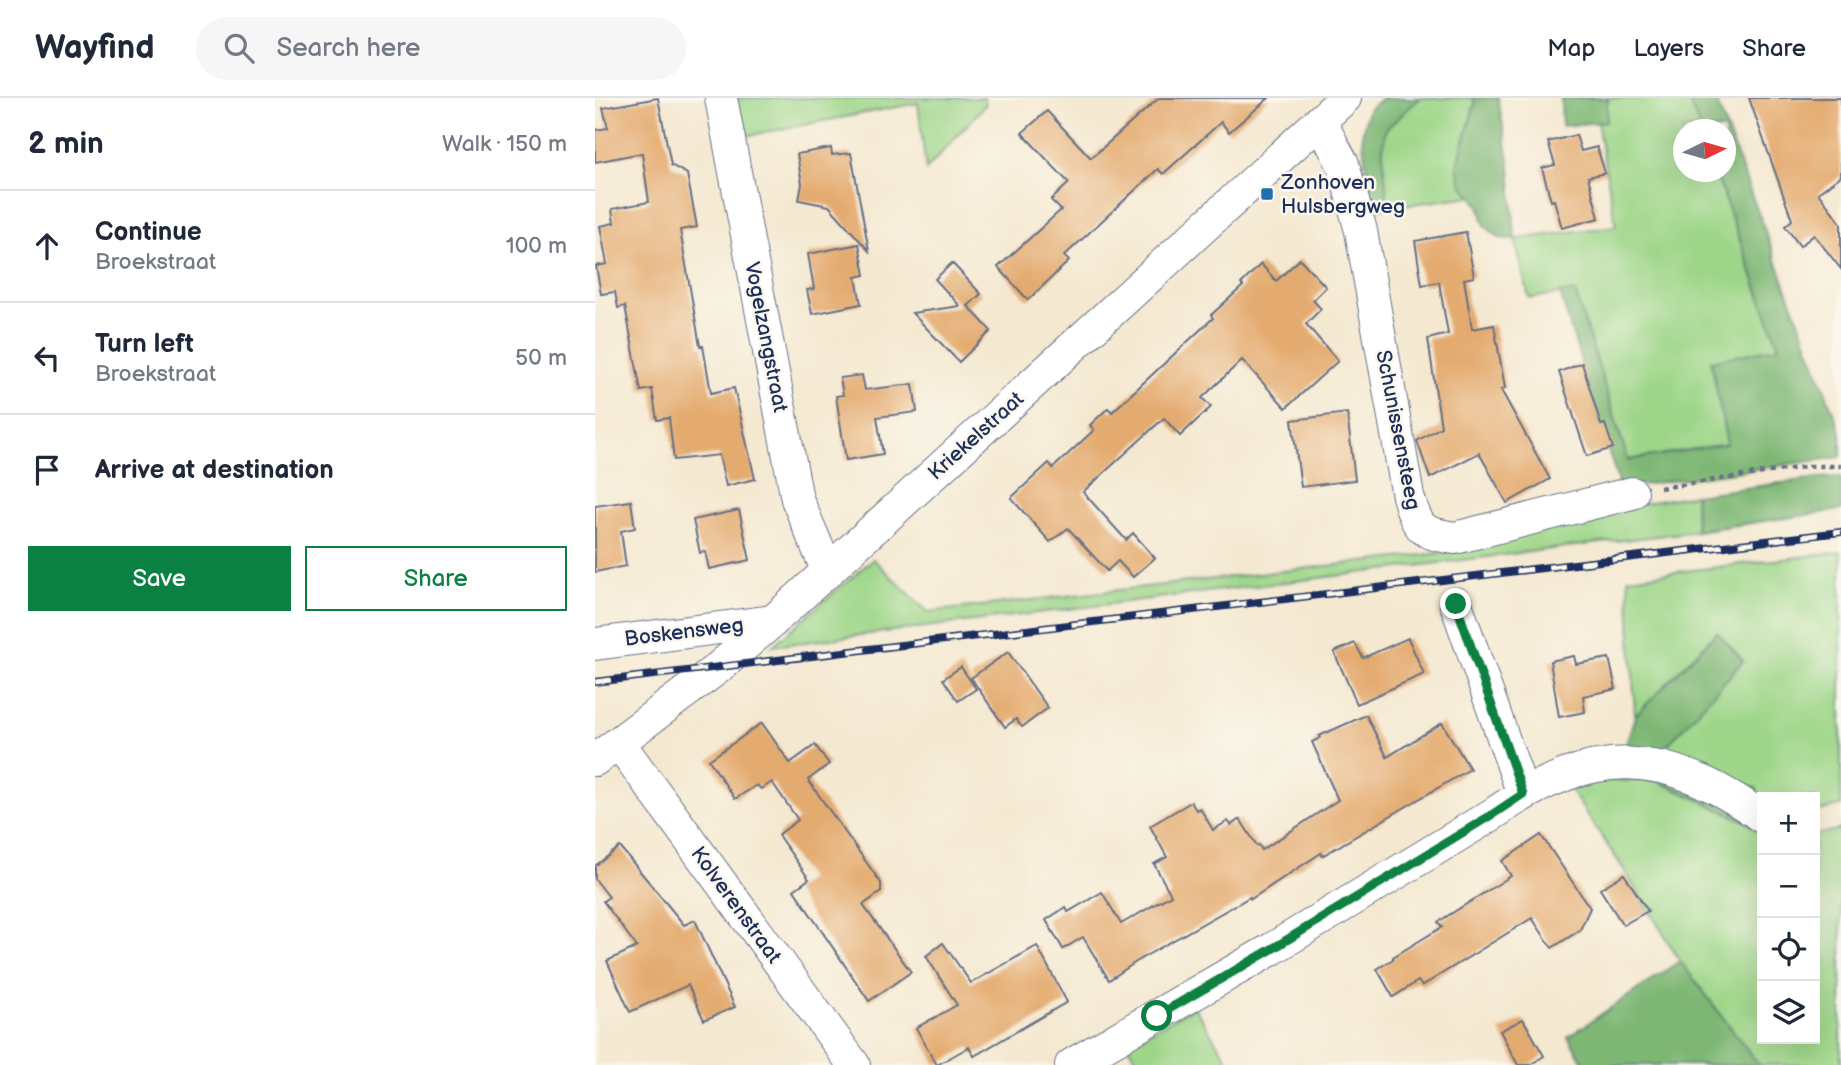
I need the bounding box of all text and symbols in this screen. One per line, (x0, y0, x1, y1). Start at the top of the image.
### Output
search box (196, 17, 686, 80)
text: Wayfind (35, 28, 154, 68)
icon: search (220, 29, 258, 67)
text: Search here (276, 33, 421, 64)
text: Map (1547, 34, 1595, 63)
text: Layers (1633, 34, 1704, 63)
text: Share (1742, 34, 1806, 63)
north arrow (1673, 119, 1736, 182)
text: 2 min (28, 126, 104, 162)
text: Walk · 150 m (442, 130, 567, 158)
place label: Zonhoven Hulsbergweg (1280, 170, 1405, 219)
marker: Zonhoven Hulsbergweg (1259, 186, 1275, 202)
text: Continue (95, 217, 202, 248)
icon: ahead (28, 227, 66, 265)
text: 100 m (506, 232, 567, 260)
text: Broekstraat (95, 248, 216, 276)
street label: Vogelzangstraat (739, 260, 793, 415)
text: Turn left (95, 329, 194, 360)
icon: left (28, 339, 66, 377)
text: 50 m (515, 344, 567, 372)
street label: Schunissensteeg (1370, 348, 1426, 512)
text: Broekstraat (95, 360, 216, 388)
street label: Kriekelstraat (923, 386, 1029, 485)
icon: arrive (28, 451, 66, 489)
text: Arrive at destination (95, 455, 334, 486)
button: Save (28, 546, 291, 611)
button: Share (305, 546, 567, 611)
route end (1440, 588, 1471, 619)
street label: Boskensweg (623, 612, 745, 652)
map controls (1757, 792, 1820, 1044)
button: + (1757, 792, 1820, 855)
street label: Kolverenstraat (685, 842, 787, 969)
button: − (1757, 855, 1820, 918)
button: locate (1757, 918, 1820, 981)
button: layers (1757, 981, 1820, 1044)
route start (1141, 1000, 1172, 1031)

